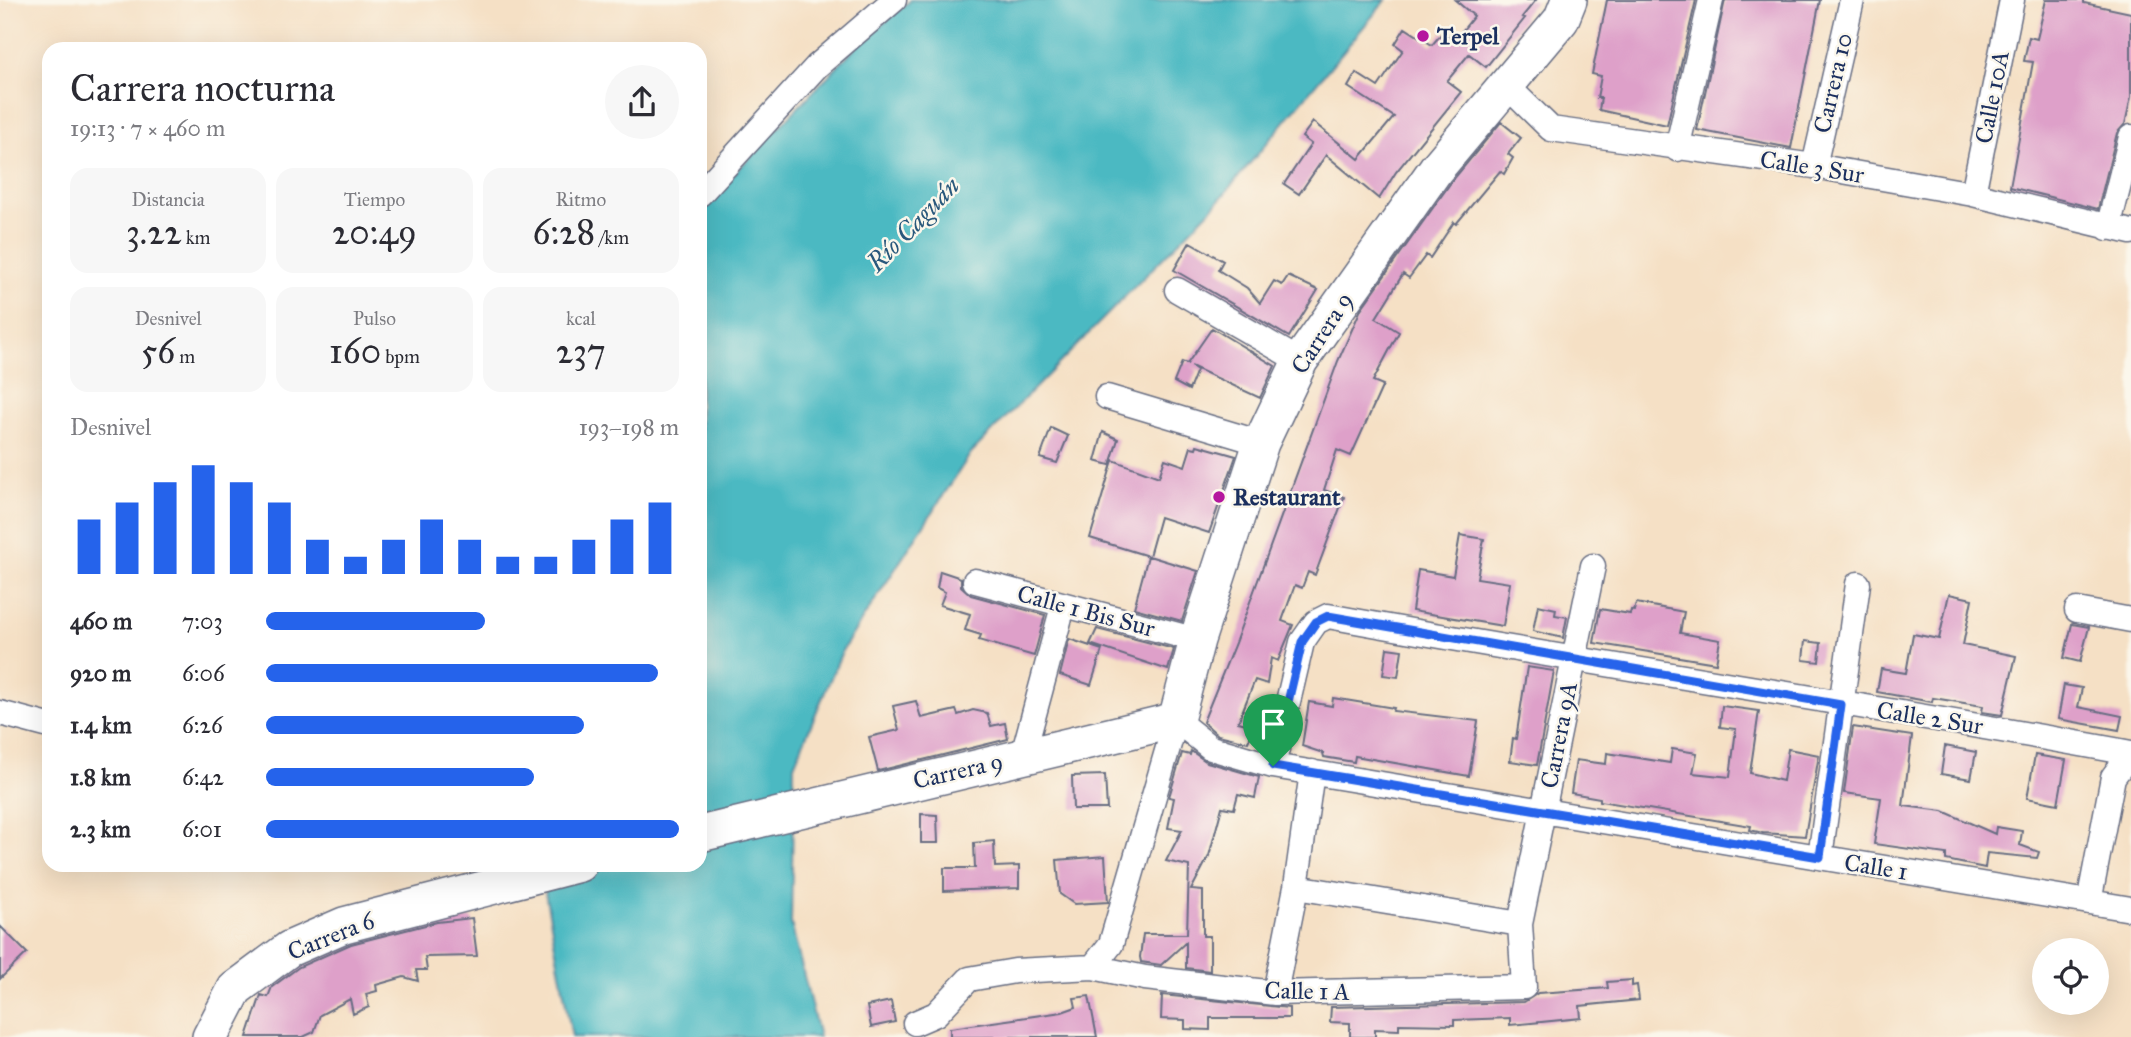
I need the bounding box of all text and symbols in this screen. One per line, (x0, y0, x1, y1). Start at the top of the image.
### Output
place label: Terpel (1436, 21, 1500, 51)
marker: Terpel (1415, 28, 1431, 44)
street label: Carrera 10 (1807, 30, 1859, 136)
street label: Calle 10A (1968, 48, 2016, 146)
text: Carrera nocturna (70, 65, 335, 111)
button: share (605, 65, 679, 139)
text: 19:13 · 7 × 460 m (70, 114, 225, 142)
street label: Calle 3 Sur (1758, 144, 1866, 190)
water label: Río Caguán (859, 169, 966, 279)
text: Distancia (131, 188, 205, 211)
text: Tiempo (344, 188, 405, 211)
text: Ritmo (555, 188, 606, 211)
text: 3.22 (126, 211, 182, 254)
text: 20:49 (332, 211, 417, 254)
text: 6:28 (533, 211, 595, 254)
text: km (182, 226, 210, 249)
text: /km (595, 226, 629, 249)
street label: Carrera 9 (1284, 286, 1360, 380)
text: Desnivel (135, 307, 202, 330)
text: Pulso (353, 307, 396, 330)
text: kcal (566, 307, 596, 330)
text: 56 (141, 330, 175, 373)
text: 160 (329, 330, 381, 373)
text: 237 (556, 330, 606, 373)
text: m (175, 345, 195, 368)
text: bpm (381, 345, 420, 368)
text: Desnivel (70, 413, 151, 441)
text: 193–198 m (579, 413, 679, 441)
place label: Restaurant (1233, 482, 1341, 512)
marker: Restaurant (1211, 489, 1227, 505)
street label: Calle 1 Bis Sur (1014, 578, 1158, 644)
text: 460 m (70, 607, 132, 635)
text: 7:03 (182, 607, 223, 635)
text: 920 m (70, 659, 131, 687)
text: 6:06 (182, 659, 225, 687)
street label: Carrera 9A (1534, 679, 1584, 791)
pin (1243, 694, 1303, 766)
street label: Calle 2 Sur (1875, 695, 1985, 741)
icon: arrive (1254, 705, 1292, 743)
text: 1.4 km (70, 711, 132, 739)
text: 6:26 (182, 711, 223, 739)
street label: Carrera 9 (910, 746, 1006, 796)
text: 1.8 km (70, 763, 131, 791)
text: 6:42 (182, 763, 224, 791)
text: 2.3 km (70, 815, 131, 843)
text: 6:01 (182, 815, 222, 843)
street label: Calle 1 (1842, 847, 1910, 887)
street label: Carrera 6 (283, 905, 379, 967)
map controls (2032, 938, 2109, 1015)
button: locate (2032, 938, 2109, 1015)
street label: Calle 1 A (1264, 975, 1350, 1007)

